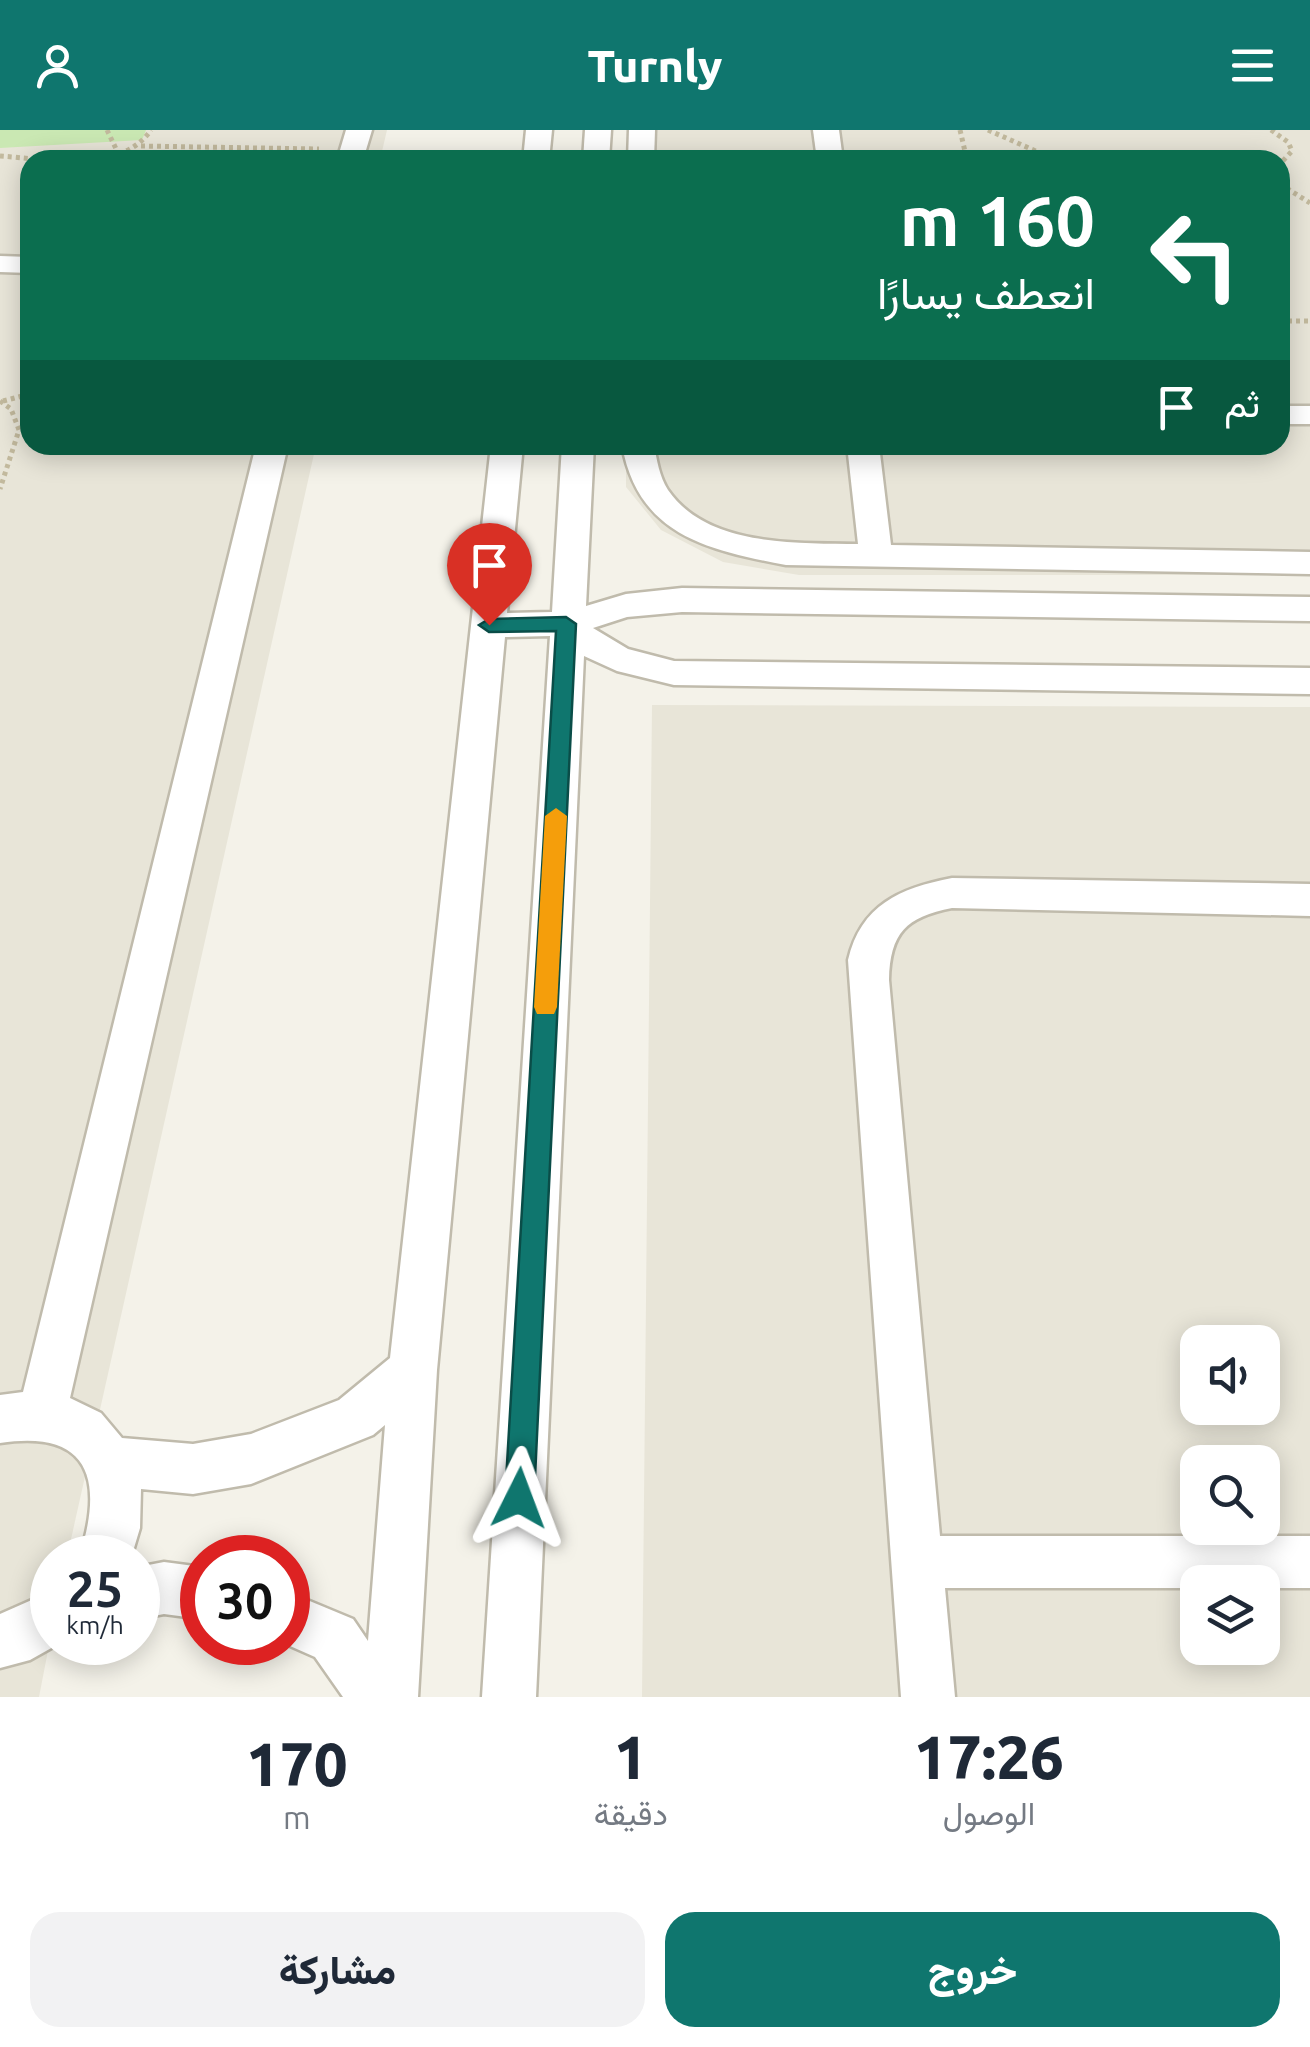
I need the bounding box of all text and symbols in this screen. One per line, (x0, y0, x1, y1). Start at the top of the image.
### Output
icon: person (30, 38, 85, 93)
icon: menu (1225, 38, 1280, 93)
text: Turnly (588, 40, 722, 91)
text: 160 m (900, 181, 1095, 259)
icon: left (1130, 190, 1260, 320)
text: انعطف يسارًا (877, 267, 1095, 318)
icon: arrive (1149, 380, 1204, 435)
text: ثم (1224, 382, 1260, 424)
pin (447, 523, 532, 626)
icon: arrive (462, 538, 517, 593)
map controls (1180, 1325, 1280, 1665)
button: sound (1180, 1325, 1280, 1425)
button: search (1180, 1445, 1280, 1545)
position arrow (467, 1446, 571, 1550)
speed limit sign: 30 (180, 1535, 310, 1665)
text: 25 (67, 1560, 123, 1616)
button: layers (1180, 1565, 1280, 1665)
text: km/h (66, 1611, 124, 1639)
text: 1 (614, 1723, 648, 1790)
text: 17:26 (914, 1723, 1064, 1790)
text: 170 (246, 1730, 348, 1797)
text: دقيقة (594, 1795, 668, 1831)
text: الوصول (943, 1795, 1035, 1831)
text: m (283, 1799, 311, 1835)
button: مشاركة (30, 1912, 645, 2027)
button: خروج (665, 1912, 1280, 2027)

